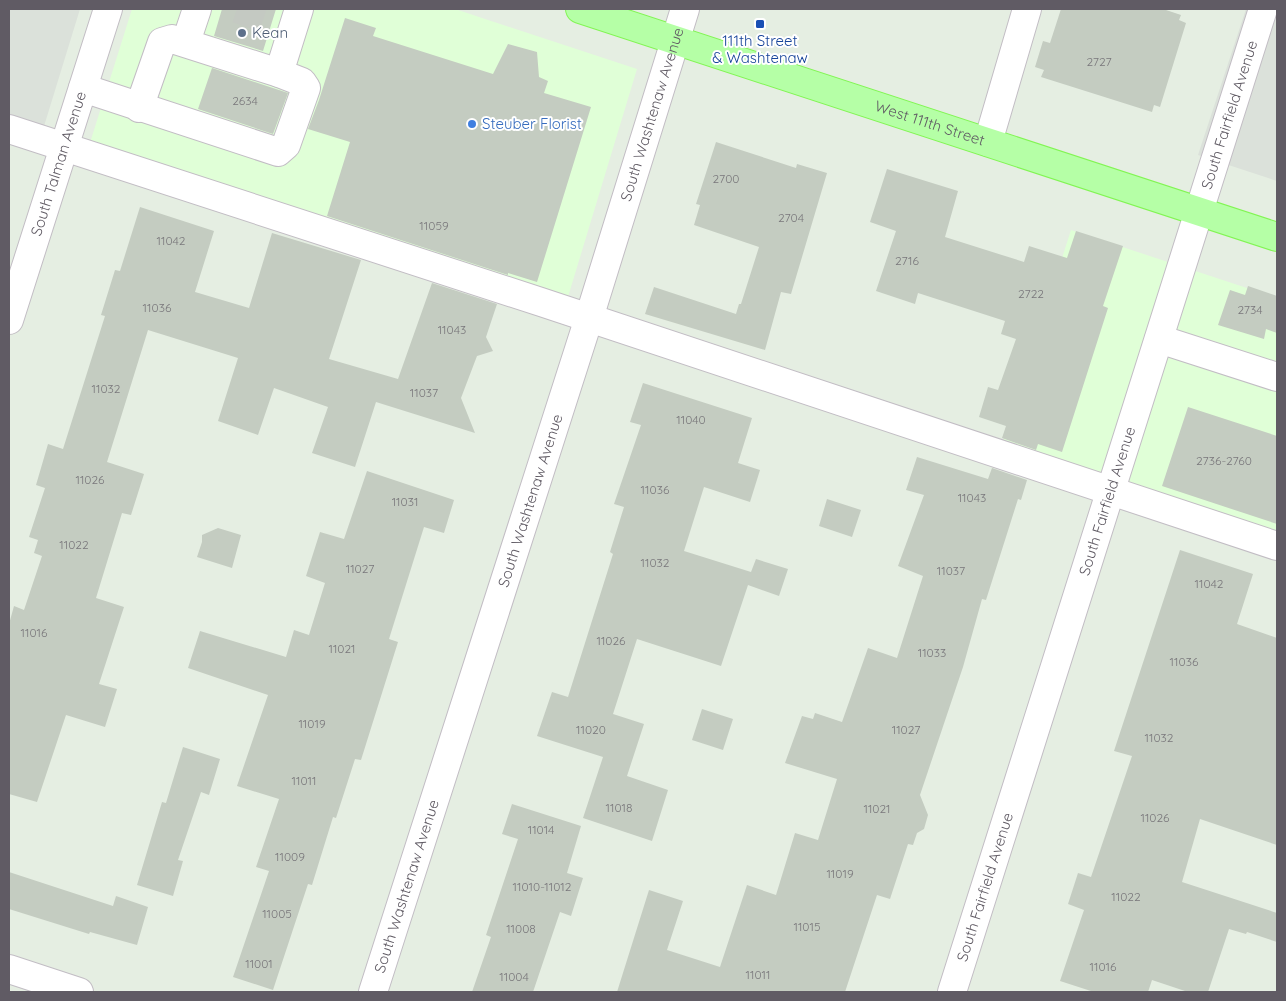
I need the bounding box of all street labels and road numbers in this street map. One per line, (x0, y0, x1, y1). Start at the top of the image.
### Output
street label: South Washtenaw Avenue (616, 25, 688, 203)
street label: South Fairfield Avenue (1197, 38, 1261, 191)
street label: South Talman Avenue (26, 89, 90, 238)
street label: West 111th Street (873, 96, 987, 150)
street label: South Washtenaw Avenue (493, 412, 567, 589)
street label: South Fairfield Avenue (1074, 424, 1139, 578)
street label: South Washtenaw Avenue (370, 797, 443, 975)
street label: South Fairfield Avenue (952, 810, 1017, 964)

